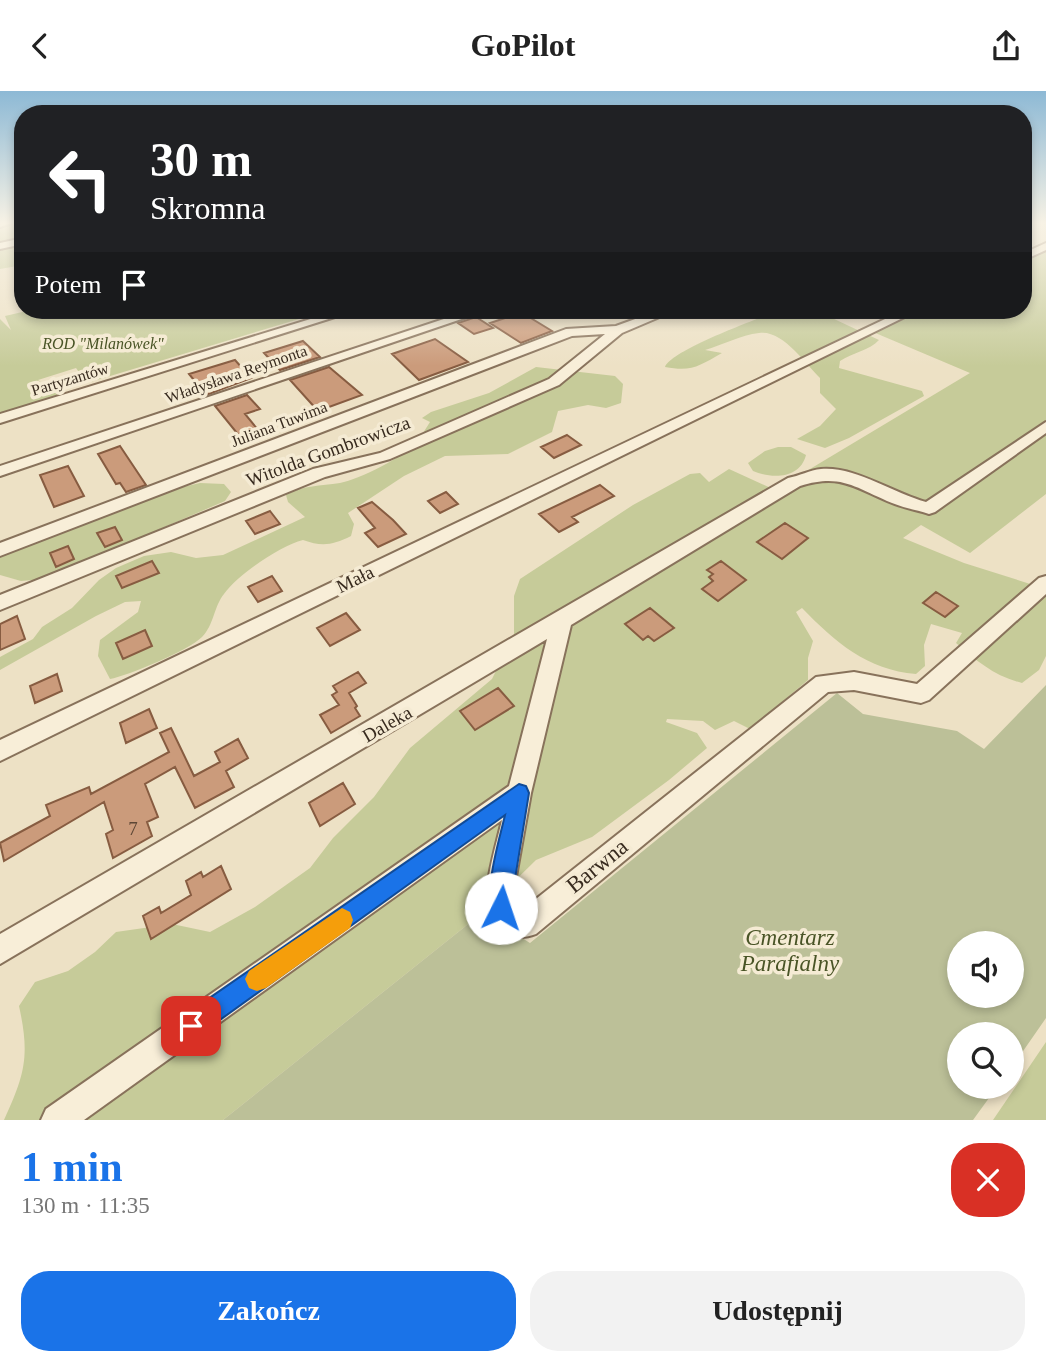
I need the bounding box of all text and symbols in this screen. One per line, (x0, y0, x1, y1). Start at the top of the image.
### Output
icon: back (21, 27, 59, 65)
text: GoPilot (471, 27, 575, 63)
icon: share (987, 27, 1025, 65)
text: 30 m (150, 132, 252, 187)
icon: left (35, 133, 126, 224)
text: Skromna (150, 190, 266, 226)
icon: arrive (115, 266, 153, 304)
text: Potem (35, 270, 101, 299)
park label: ROD "Milanówek" (41, 335, 164, 352)
street label: Władysława Reymonta (163, 342, 309, 407)
street label: Partyzantów (29, 359, 111, 400)
street label: Juliana Tuwima (228, 398, 330, 450)
street label: Witolda Gombrowicza (243, 411, 413, 490)
street label: Mała (333, 561, 378, 597)
street label: Daleka (358, 701, 416, 747)
house number: 7 (128, 818, 138, 839)
street label: Barwna (561, 834, 633, 898)
position arrow (464, 871, 538, 945)
park label: Cmentarz Parafialny (740, 925, 840, 976)
map controls (947, 931, 1024, 1099)
button: sound (947, 931, 1024, 1008)
pin (161, 996, 221, 1056)
icon: arrive (172, 1007, 210, 1045)
button: search (947, 1022, 1024, 1099)
button: close (951, 1143, 1025, 1217)
text: 1 min (21, 1144, 123, 1190)
text: 130 m · 11:35 (21, 1193, 150, 1218)
button: Zakończ (21, 1271, 516, 1351)
button: Udostępnij (530, 1271, 1025, 1351)

